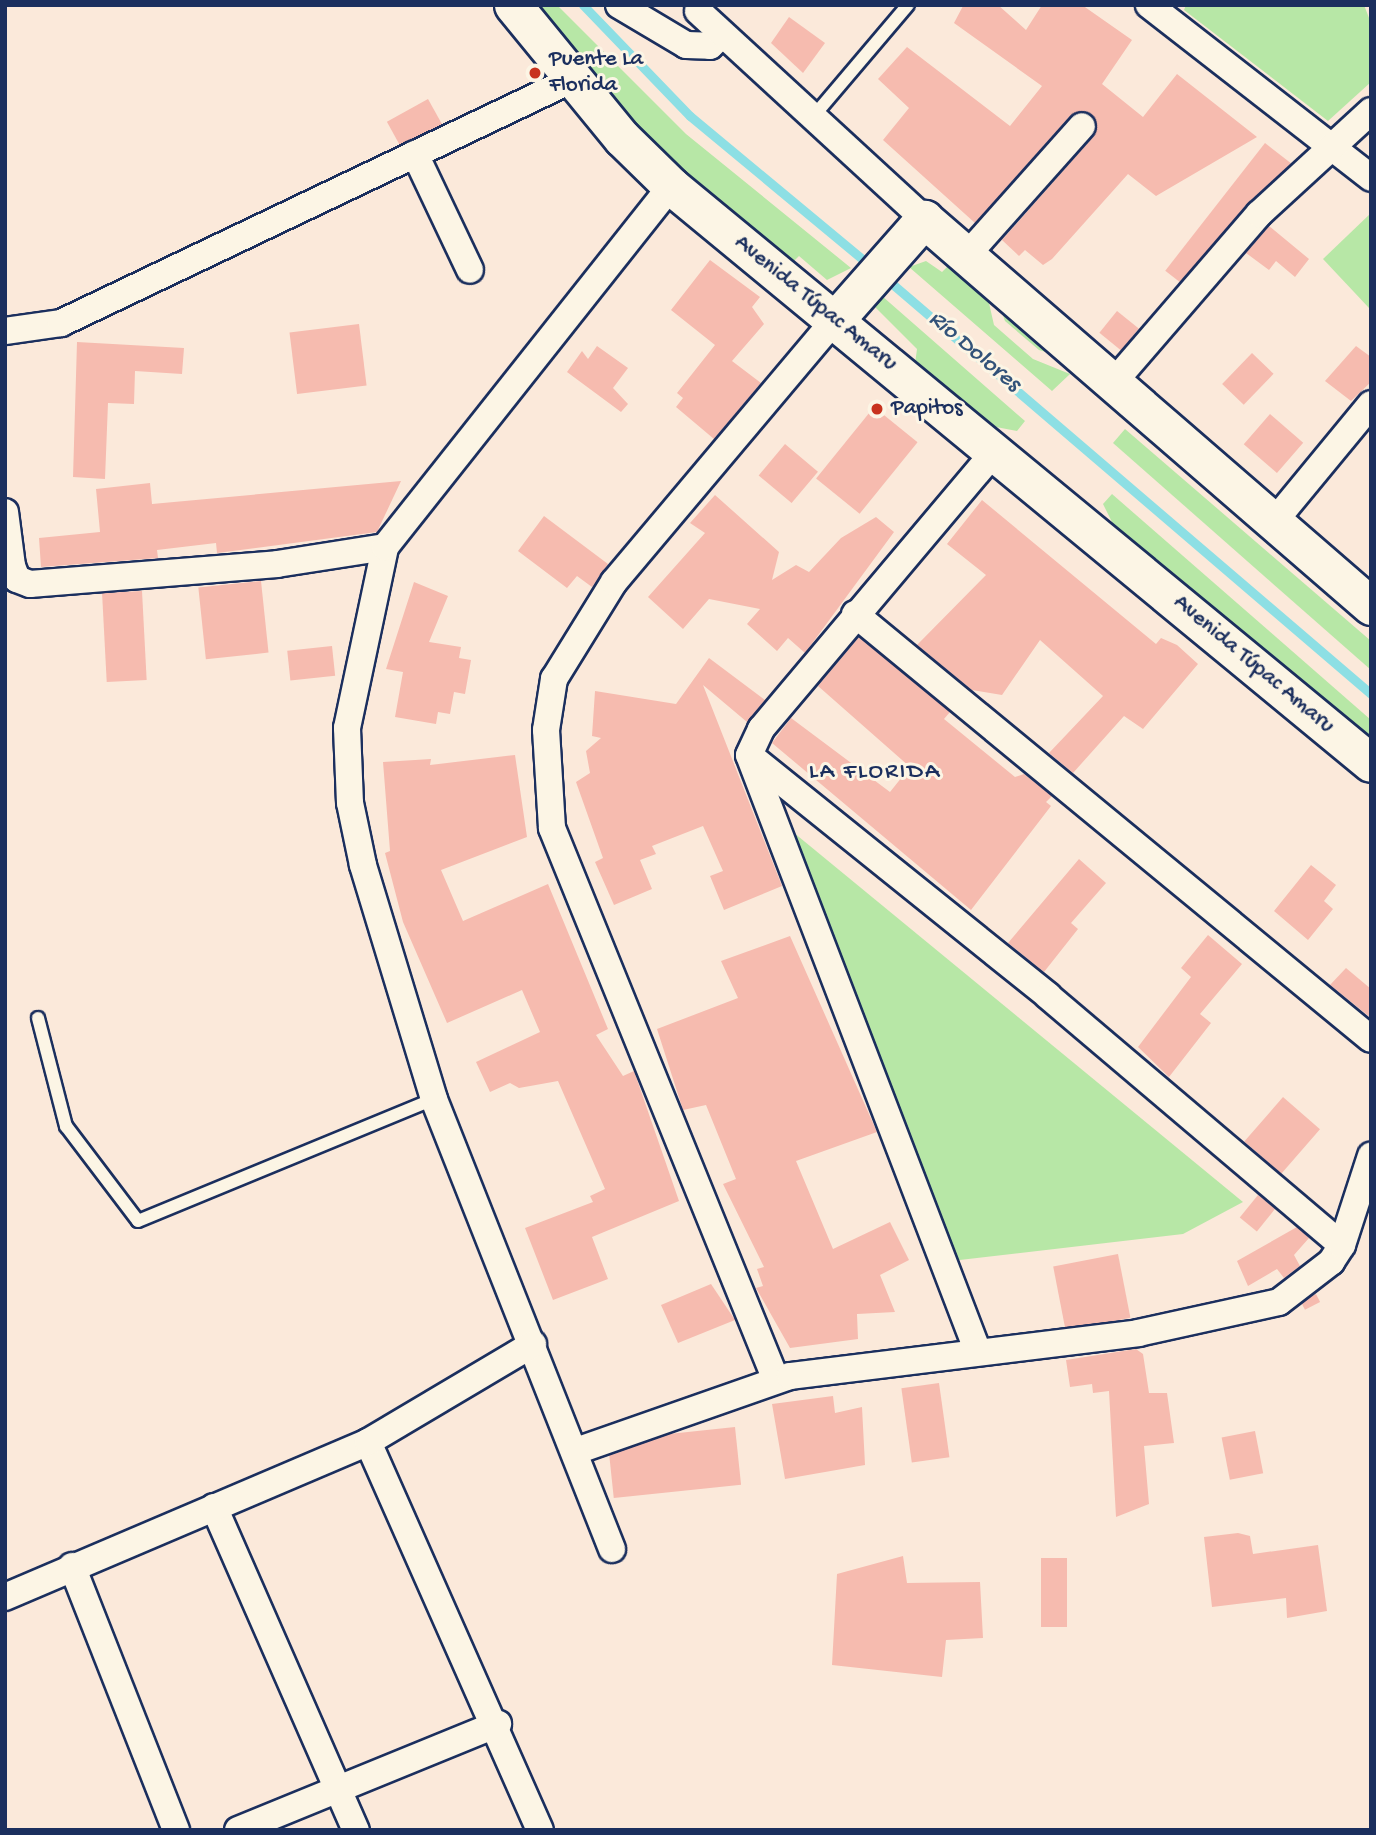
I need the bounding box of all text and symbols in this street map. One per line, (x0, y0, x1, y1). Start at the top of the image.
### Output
place label: Puente La Florida (549, 46, 643, 100)
marker: Puente La Florida (527, 65, 543, 81)
street label: Avenida Túpac Amaru (728, 230, 902, 378)
water label: Río Dolores (922, 305, 1026, 399)
place label: Papitos (891, 395, 963, 423)
marker: Papitos (869, 401, 885, 417)
street label: Avenida Túpac Amaru (1167, 590, 1339, 740)
district label: LA FLORIDA (810, 759, 940, 787)

